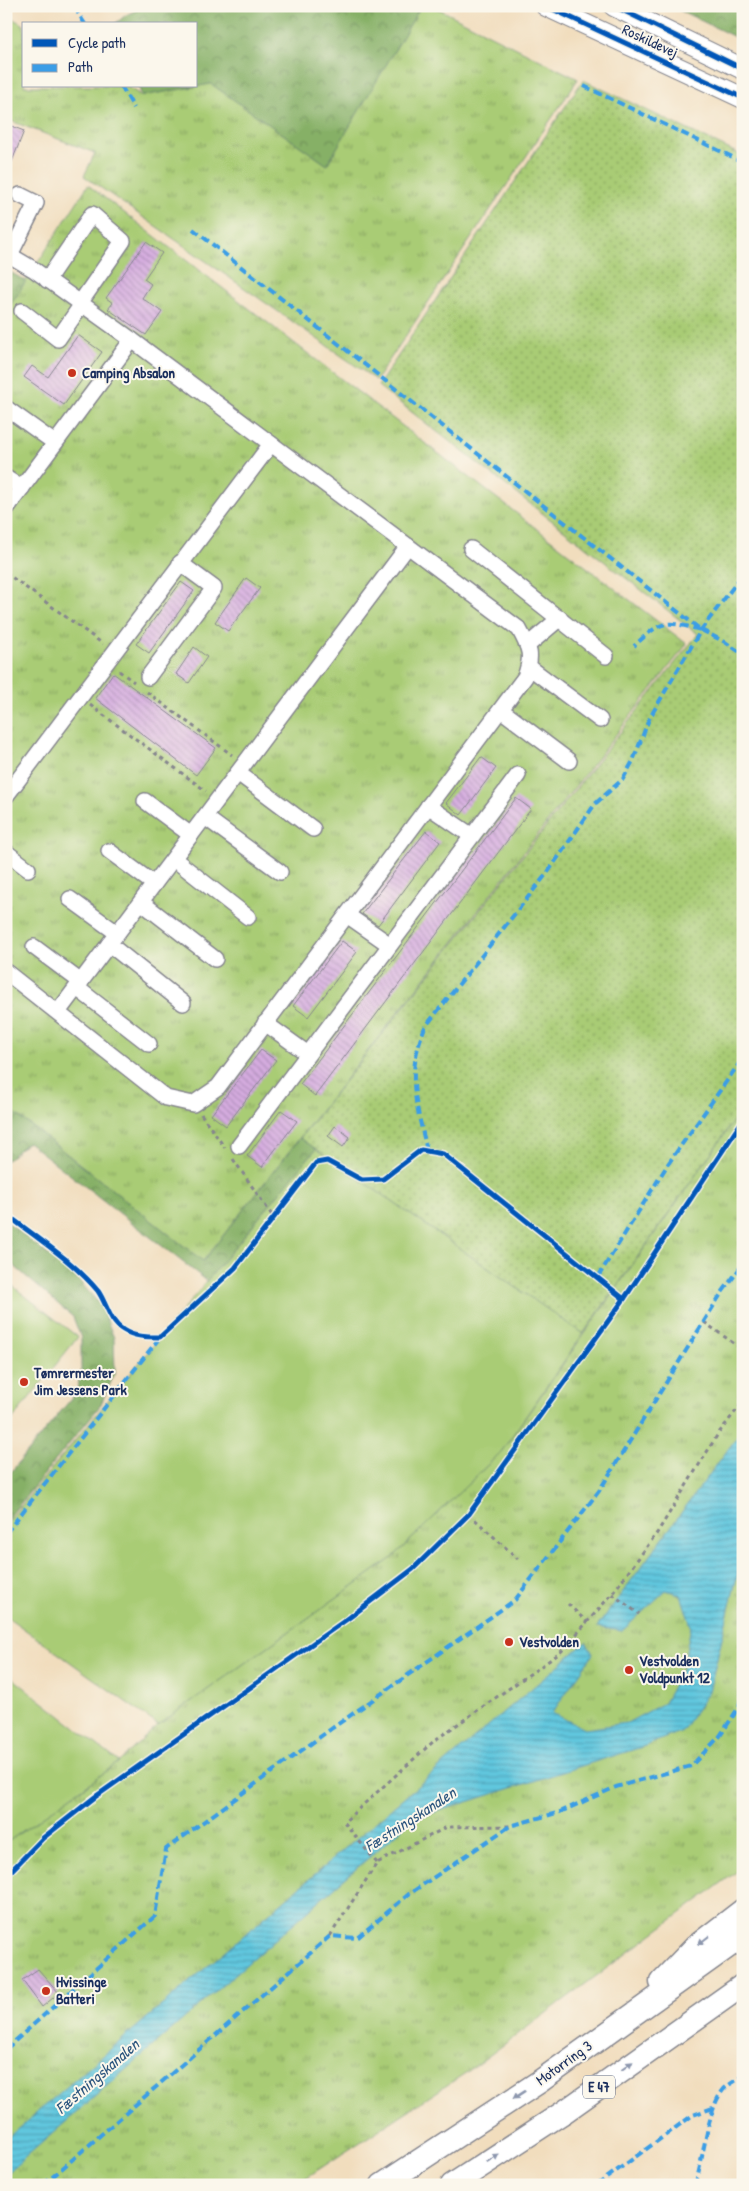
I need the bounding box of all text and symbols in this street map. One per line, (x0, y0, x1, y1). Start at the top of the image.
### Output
street label: Roskildevej (619, 18, 682, 63)
legend (22, 22, 198, 88)
text: Cycle path (68, 32, 126, 53)
text: Path (68, 56, 93, 77)
place label: Camping Absalon (82, 362, 175, 384)
marker: Camping Absalon (66, 367, 78, 379)
place label: Tømrermester Jim Jessens Park (33, 1362, 127, 1400)
marker: Tømrermester Jim Jessens Park (18, 1376, 30, 1388)
place label: Vestvolden (519, 1631, 579, 1652)
marker: Vestvolden (503, 1636, 515, 1648)
place label: Vestvolden Voldpunkt 12 (639, 1650, 711, 1689)
marker: Vestvolden Voldpunkt 12 (623, 1664, 635, 1676)
water label: Fæstningskanalen (360, 1780, 461, 1857)
one-way arrow (698, 1934, 711, 1945)
place label: Hvissinge Batteri (56, 1971, 107, 2009)
marker: Hvissinge Batteri (40, 1985, 52, 1997)
water label: Fæstningskanalen (50, 2032, 145, 2118)
street label: Motorring 3 (531, 2035, 596, 2090)
one-way arrow (620, 2061, 634, 2071)
road number: E 47 (583, 2076, 615, 2098)
one-way arrow (512, 2091, 526, 2100)
one-way arrow (486, 2153, 500, 2163)

